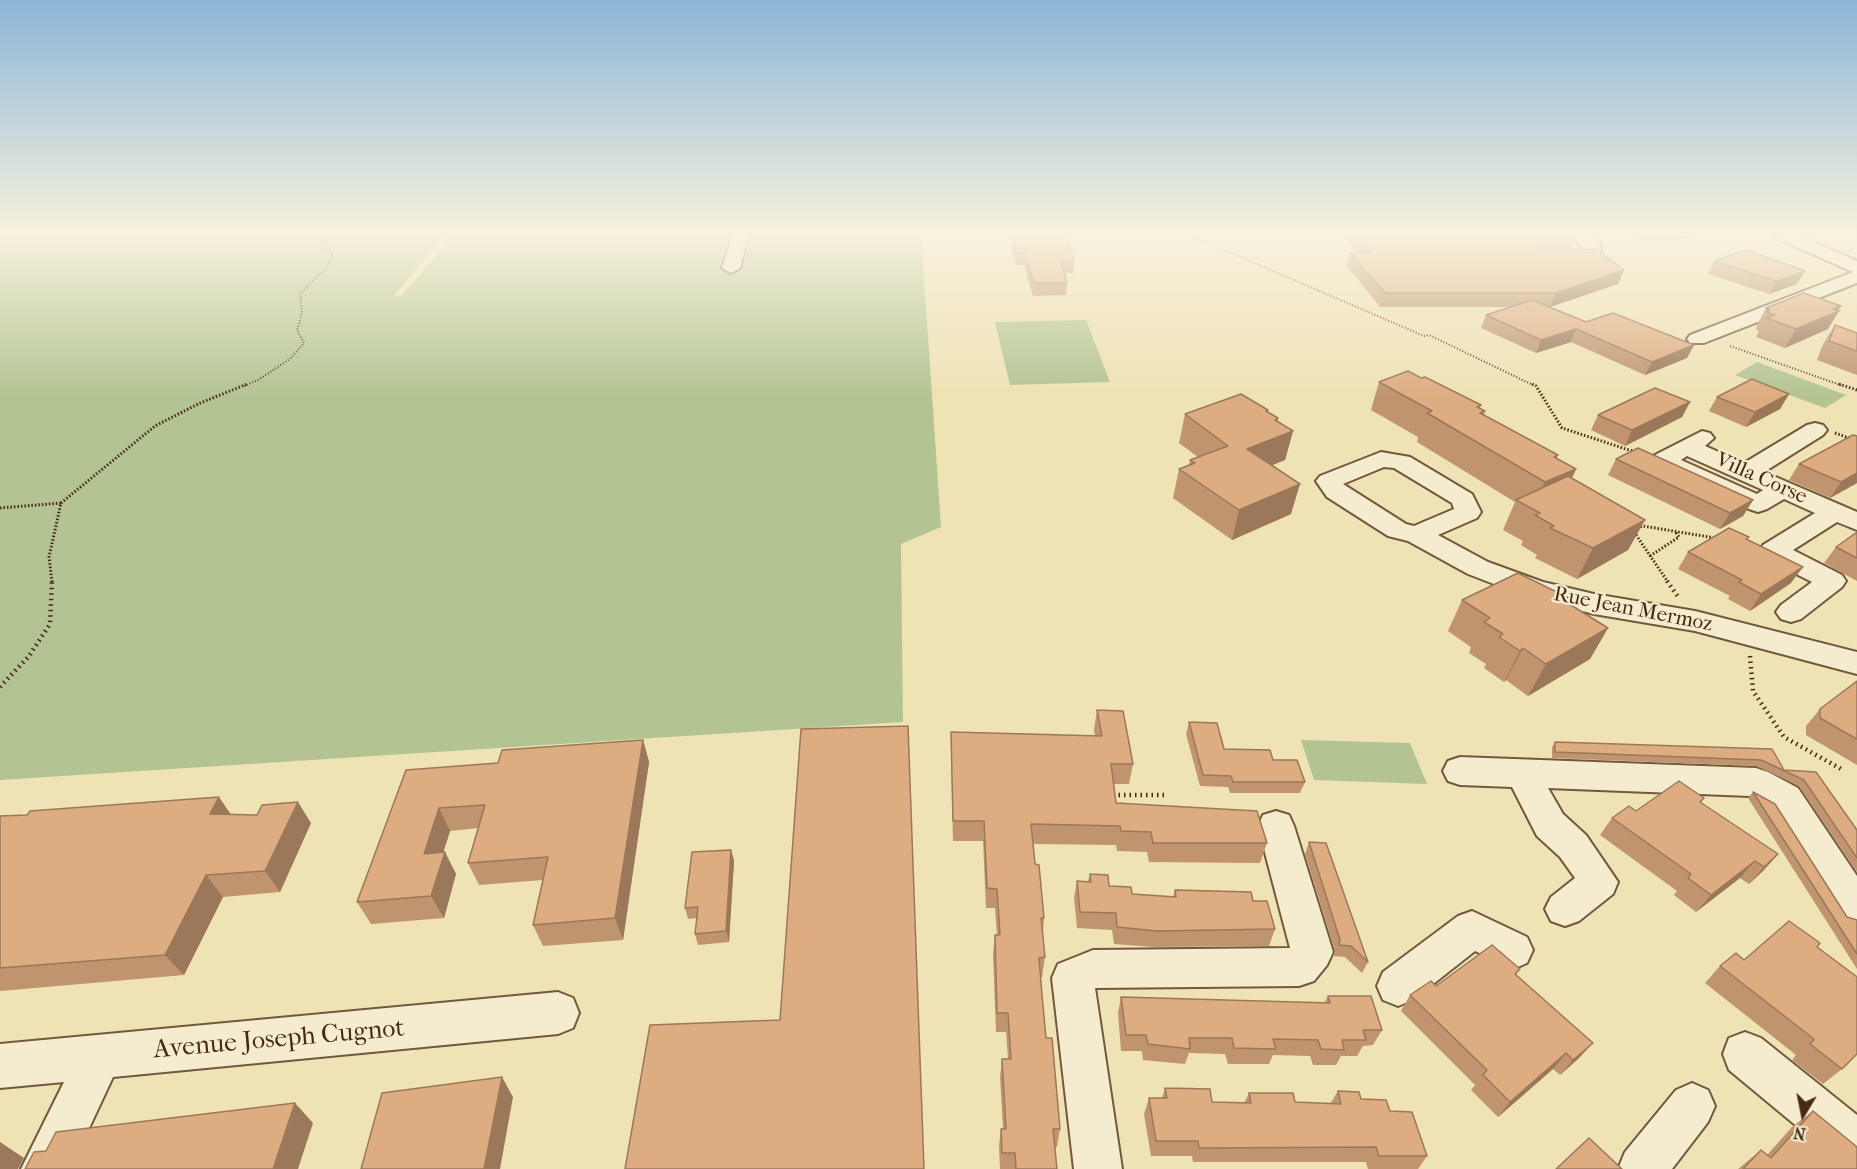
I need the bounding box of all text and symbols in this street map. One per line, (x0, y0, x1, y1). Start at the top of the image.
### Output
street label: Villa Corse (1711, 448, 1811, 510)
street label: Rue Jean Mermoz (1551, 582, 1715, 638)
street label: Avenue Joseph Cugnot (152, 1013, 406, 1067)
north arrow (1773, 1085, 1833, 1145)
text: N (1792, 1123, 1807, 1144)

